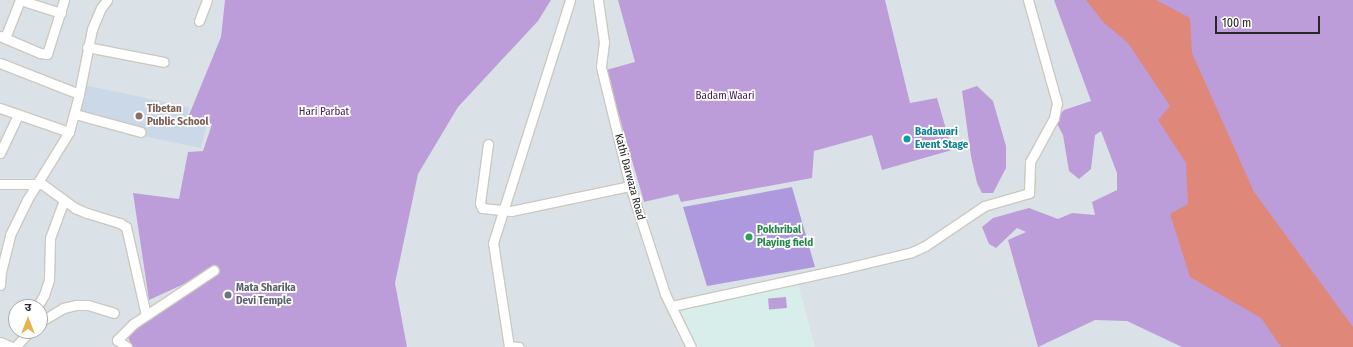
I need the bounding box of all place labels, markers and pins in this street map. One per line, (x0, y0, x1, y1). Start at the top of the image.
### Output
place label: Tibetan Public School (147, 103, 208, 129)
marker: Tibetan Public School (134, 111, 144, 121)
place label: Badawari Event Stage (915, 126, 968, 152)
marker: Badawari Event Stage (902, 134, 912, 144)
place label: Pokhribal Playing field (757, 224, 813, 250)
marker: Pokhribal Playing field (744, 232, 754, 242)
place label: Mata Sharika Devi Temple (236, 282, 296, 308)
marker: Mata Sharika Devi Temple (223, 290, 233, 300)

